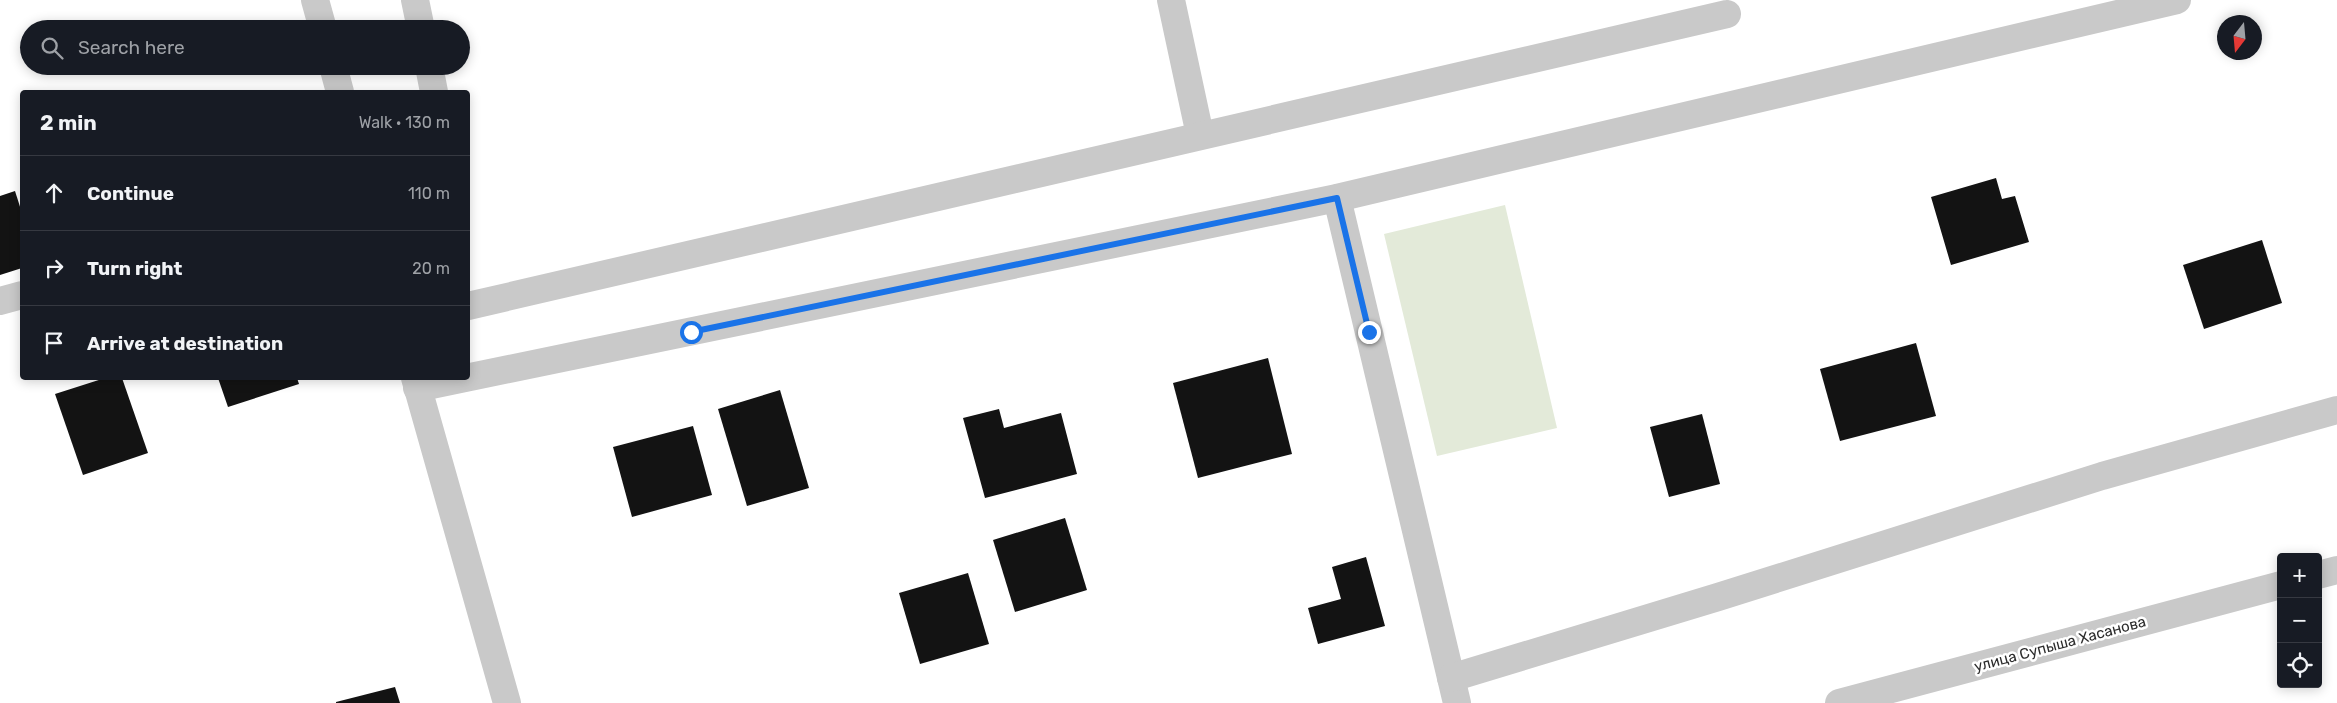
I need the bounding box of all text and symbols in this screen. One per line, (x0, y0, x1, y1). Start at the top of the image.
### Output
north arrow (2217, 15, 2262, 60)
search box (20, 20, 470, 75)
icon: search (38, 34, 66, 62)
text: Search here (78, 36, 185, 59)
text: 2 min (40, 110, 97, 135)
text: Walk · 130 m (359, 113, 450, 132)
icon: ahead (40, 179, 68, 207)
text: Continue (87, 182, 174, 205)
text: 110 m (408, 184, 450, 203)
icon: right (40, 254, 68, 282)
text: Turn right (87, 257, 182, 280)
text: 20 m (412, 259, 450, 278)
route start (680, 321, 703, 344)
route end (1358, 321, 1381, 344)
icon: arrive (40, 329, 68, 357)
text: Arrive at destination (87, 332, 283, 355)
map controls (2277, 553, 2322, 688)
button: + (2277, 553, 2322, 598)
button: − (2277, 598, 2322, 643)
street label: улица Супыша Хасанова (1972, 612, 2148, 676)
button: locate (2277, 643, 2322, 688)

